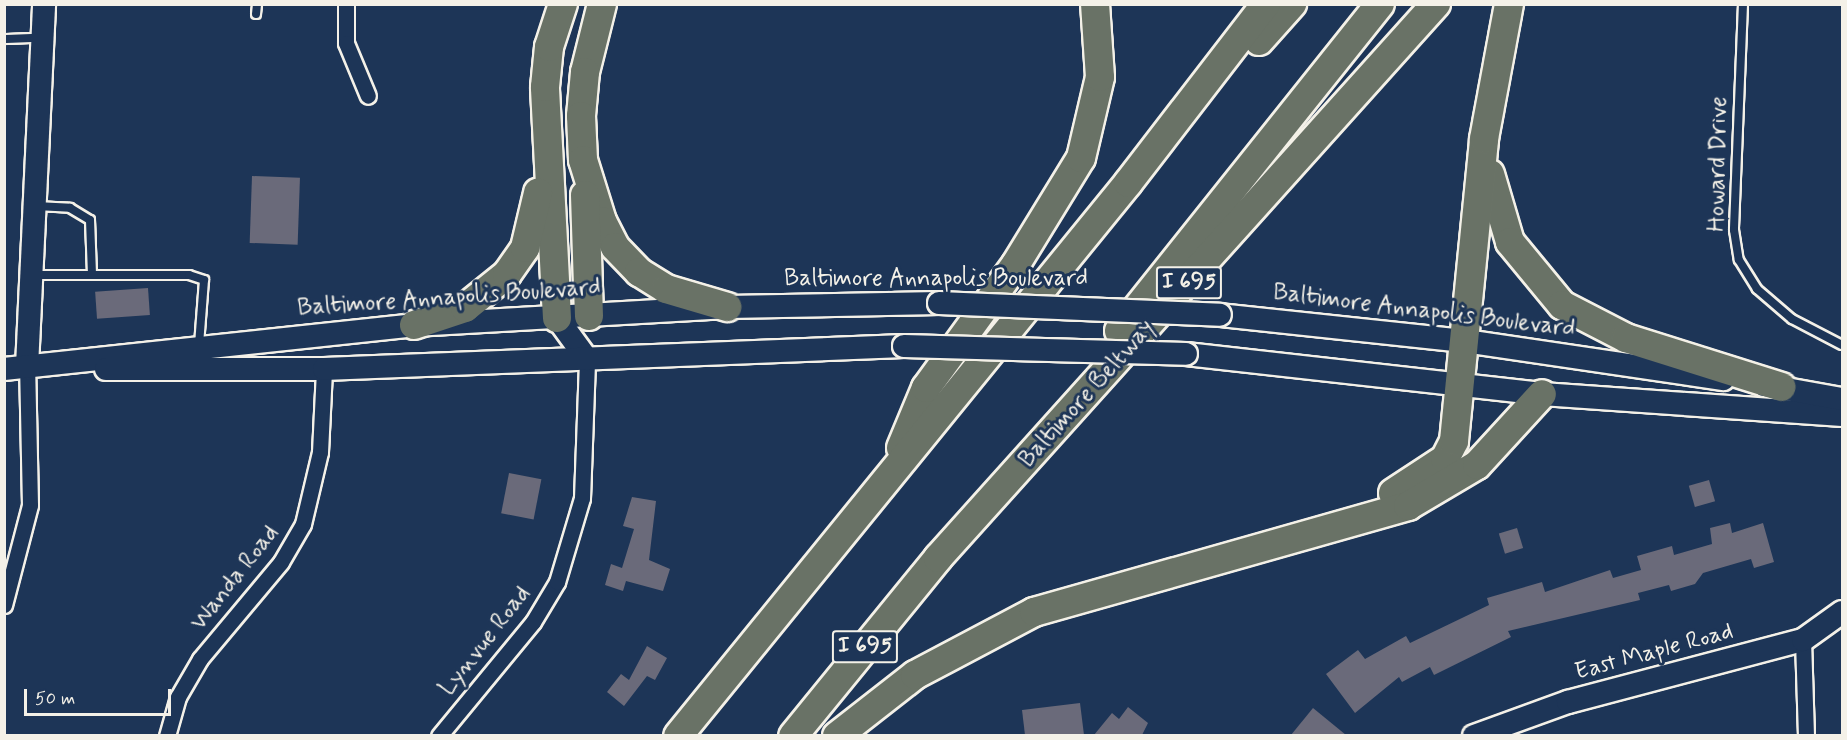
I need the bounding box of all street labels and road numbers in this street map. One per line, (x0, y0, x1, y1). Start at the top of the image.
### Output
street label: Howard Drive (1702, 97, 1734, 231)
road number: I 695 (1154, 264, 1224, 302)
street label: Baltimore Annapolis Boulevard (785, 265, 1087, 293)
street label: Baltimore Annapolis Boulevard (297, 273, 601, 323)
street label: Baltimore Annapolis Boulevard (1272, 278, 1576, 344)
street label: Baltimore Beltway (1013, 314, 1161, 474)
street label: Wanda Road (185, 519, 285, 637)
street label: Lynvue Road (433, 580, 537, 702)
street label: East Maple Road (1571, 617, 1737, 687)
road number: I 695 (830, 628, 900, 666)

